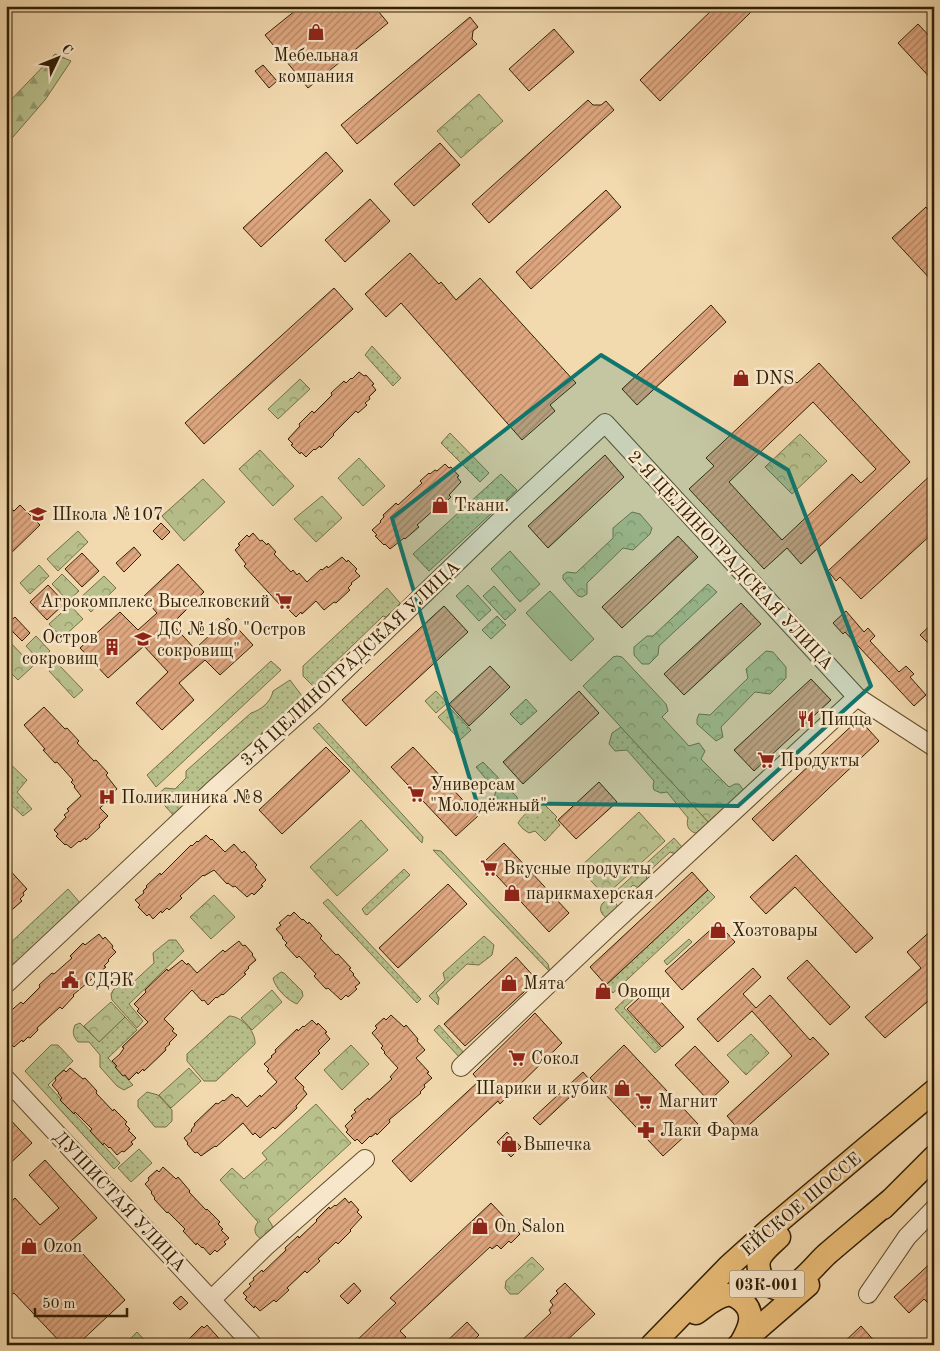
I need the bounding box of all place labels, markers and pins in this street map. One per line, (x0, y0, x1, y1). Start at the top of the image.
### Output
shop icon: Мебельная компания (306, 22, 326, 42)
place label: Мебельная компания (273, 47, 359, 86)
shop icon: DNS (731, 368, 751, 388)
place label: DNS (755, 370, 794, 388)
shop icon: Ткани. (430, 495, 450, 515)
place label: Ткани. (454, 497, 509, 515)
school or university icon: Школа №107 (28, 504, 48, 524)
place label: Школа №107 (52, 506, 163, 524)
supermarket icon: Агрокомплекс Выселковский (274, 591, 294, 611)
place label: Агрокомплекс Выселковский (40, 593, 270, 611)
place label: ДС №180 "Остров сокровищ" (157, 621, 306, 660)
place label: Остров сокровищ (22, 629, 98, 668)
school or university icon: ДС №180 "Остров сокровищ" (133, 629, 153, 649)
building icon: Остров сокровищ (102, 637, 122, 657)
restaurant icon: Пицца (796, 709, 816, 729)
place label: Пицца (820, 711, 873, 729)
supermarket icon: Продукты (756, 750, 776, 770)
place label: Продукты (780, 752, 860, 770)
place label: Универсам "Молодёжный" (430, 776, 547, 815)
supermarket icon: Универсам "Молодёжный" (406, 784, 426, 804)
hospital icon: Поликлиника №8 (97, 787, 117, 807)
place label: Поликлиника №8 (121, 789, 263, 807)
supermarket icon: Вкусные продукты (479, 858, 499, 878)
place label: Вкусные продукты (503, 860, 652, 878)
shop icon: парикмахерская (502, 883, 522, 903)
place label: парикмахерская (526, 885, 654, 903)
shop icon: Хозтовары (708, 920, 728, 940)
place label: Хозтовары (732, 922, 818, 940)
public building icon: СДЭК (60, 970, 80, 990)
place label: СДЭК (84, 972, 134, 990)
shop icon: Мята (499, 973, 519, 993)
place label: Мята (523, 975, 565, 993)
shop icon: Овощи (593, 981, 613, 1001)
place label: Овощи (617, 983, 671, 1001)
supermarket icon: Сокол (507, 1048, 527, 1068)
place label: Сокол (531, 1050, 579, 1068)
shop icon: Шарики и кубик (612, 1078, 632, 1098)
place label: Шарики и кубик (476, 1080, 608, 1098)
supermarket icon: Магнит (634, 1091, 654, 1111)
place label: Магнит (658, 1093, 718, 1111)
pharmacy icon: Лаки Фарма (636, 1120, 656, 1140)
place label: Лаки Фарма (660, 1122, 759, 1140)
shop icon: Выпечка (499, 1134, 519, 1154)
place label: Выпечка (523, 1136, 592, 1154)
shop icon: On Salon (470, 1216, 490, 1236)
place label: On Salon (494, 1218, 565, 1236)
shop icon: Ozon (19, 1236, 39, 1256)
place label: Ozon (43, 1238, 82, 1256)

